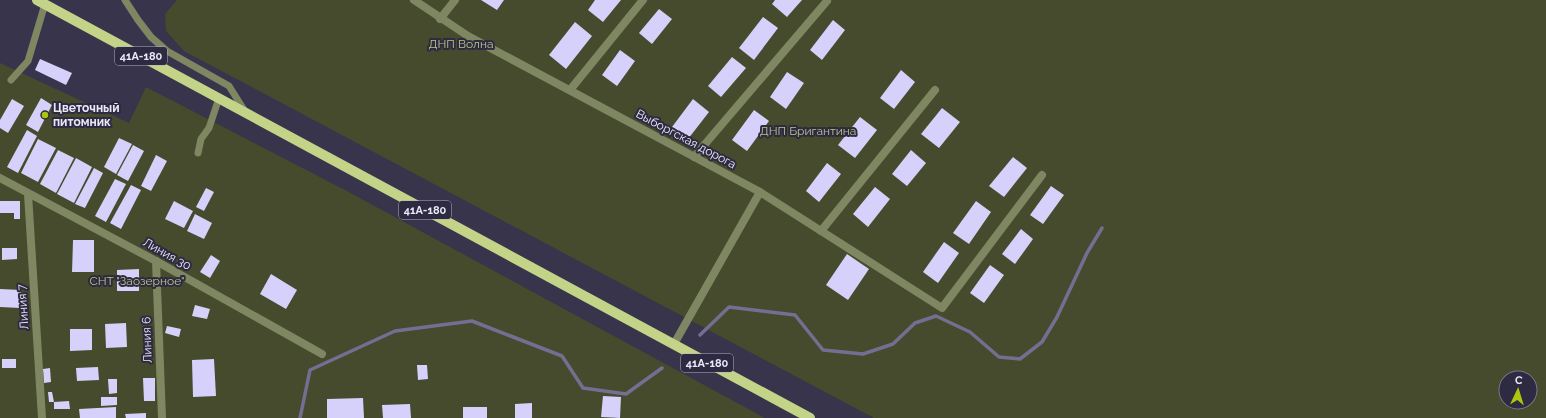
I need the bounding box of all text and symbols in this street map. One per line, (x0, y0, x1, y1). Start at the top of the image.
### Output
park label: ДНП Волна (429, 37, 493, 51)
road number: 41А-180 (115, 47, 167, 65)
place label: Цветочный питомник (53, 101, 120, 129)
street label: Выборгская дорога (633, 107, 739, 171)
marker: Цветочный питомник (40, 110, 50, 120)
park label: ДНП Бригантина (760, 124, 856, 138)
road number: 41А-180 (399, 201, 451, 219)
street label: Линия 30 (140, 235, 194, 273)
park label: СНТ "Заозерное" (89, 274, 185, 288)
street label: Линия 7 (14, 283, 32, 330)
street label: Линия 6 (139, 317, 155, 363)
road number: 41А-180 (681, 354, 733, 372)
north arrow (1498, 370, 1538, 410)
text: С (1514, 374, 1523, 387)

